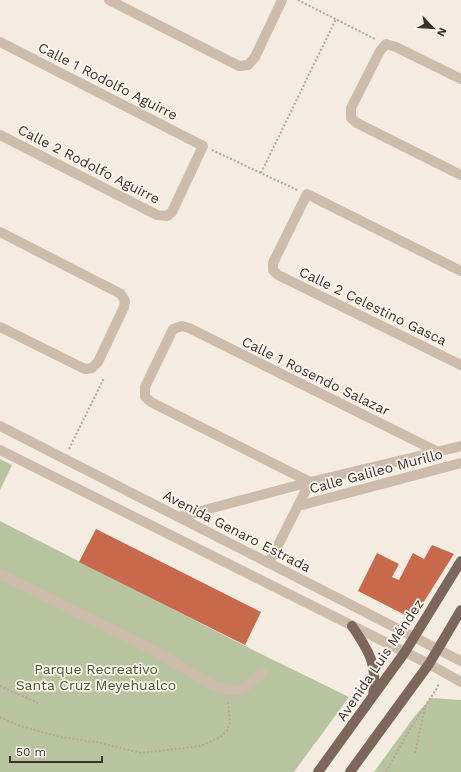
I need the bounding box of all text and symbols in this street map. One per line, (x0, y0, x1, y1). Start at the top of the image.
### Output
north arrow (413, 8, 453, 48)
text: N (434, 26, 449, 38)
street label: Calle 1 Rodolfo Aguirre (36, 39, 180, 123)
street label: Calle 2 Rodolfo Aguirre (15, 121, 163, 207)
street label: Calle 2 Celestino Gasca (297, 263, 449, 349)
street label: Calle 1 Rosendo Salazar (239, 333, 393, 419)
street label: Calle Galileo Murillo (308, 445, 444, 497)
street label: Avenida Genaro Estrada (161, 487, 314, 575)
street label: Avenida Luis Méndez (333, 596, 427, 724)
park label: Parque Recreativo Santa Cruz Meyehualco (16, 661, 176, 693)
scale bar (10, 738, 102, 764)
text: 50 m (16, 745, 46, 759)

